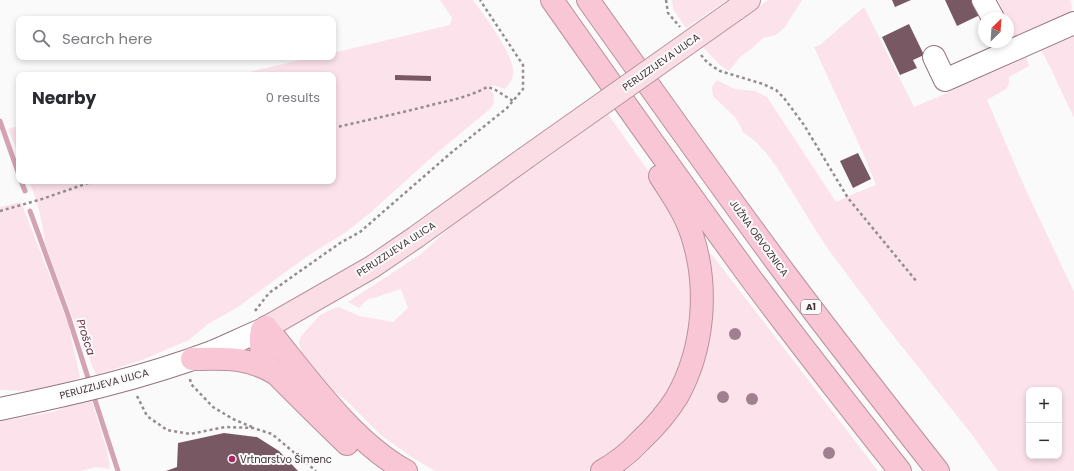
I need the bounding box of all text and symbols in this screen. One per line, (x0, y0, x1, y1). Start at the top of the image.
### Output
north arrow (978, 12, 1014, 48)
search box (16, 16, 336, 60)
icon: search (30, 27, 52, 49)
text: Search here (62, 28, 152, 49)
street label: PERUZZIJEVA ULICA (619, 29, 703, 94)
text: Nearby (32, 86, 96, 110)
text: 0 results (266, 88, 320, 107)
street label: JUŽNA OBVOZNICA (726, 196, 792, 280)
street label: PERUZZIJEVA ULICA (353, 218, 439, 280)
road number: A1 (801, 300, 821, 314)
water label: Prošca (73, 317, 100, 358)
street label: PERUZZIJEVA ULICA (58, 365, 150, 403)
map controls (1026, 387, 1062, 459)
button: + (1026, 387, 1062, 423)
button: − (1026, 423, 1062, 459)
place label: Vrtnarstvo Šimenc (240, 452, 332, 467)
marker: Vrtnarstvo Šimenc (227, 454, 237, 464)

